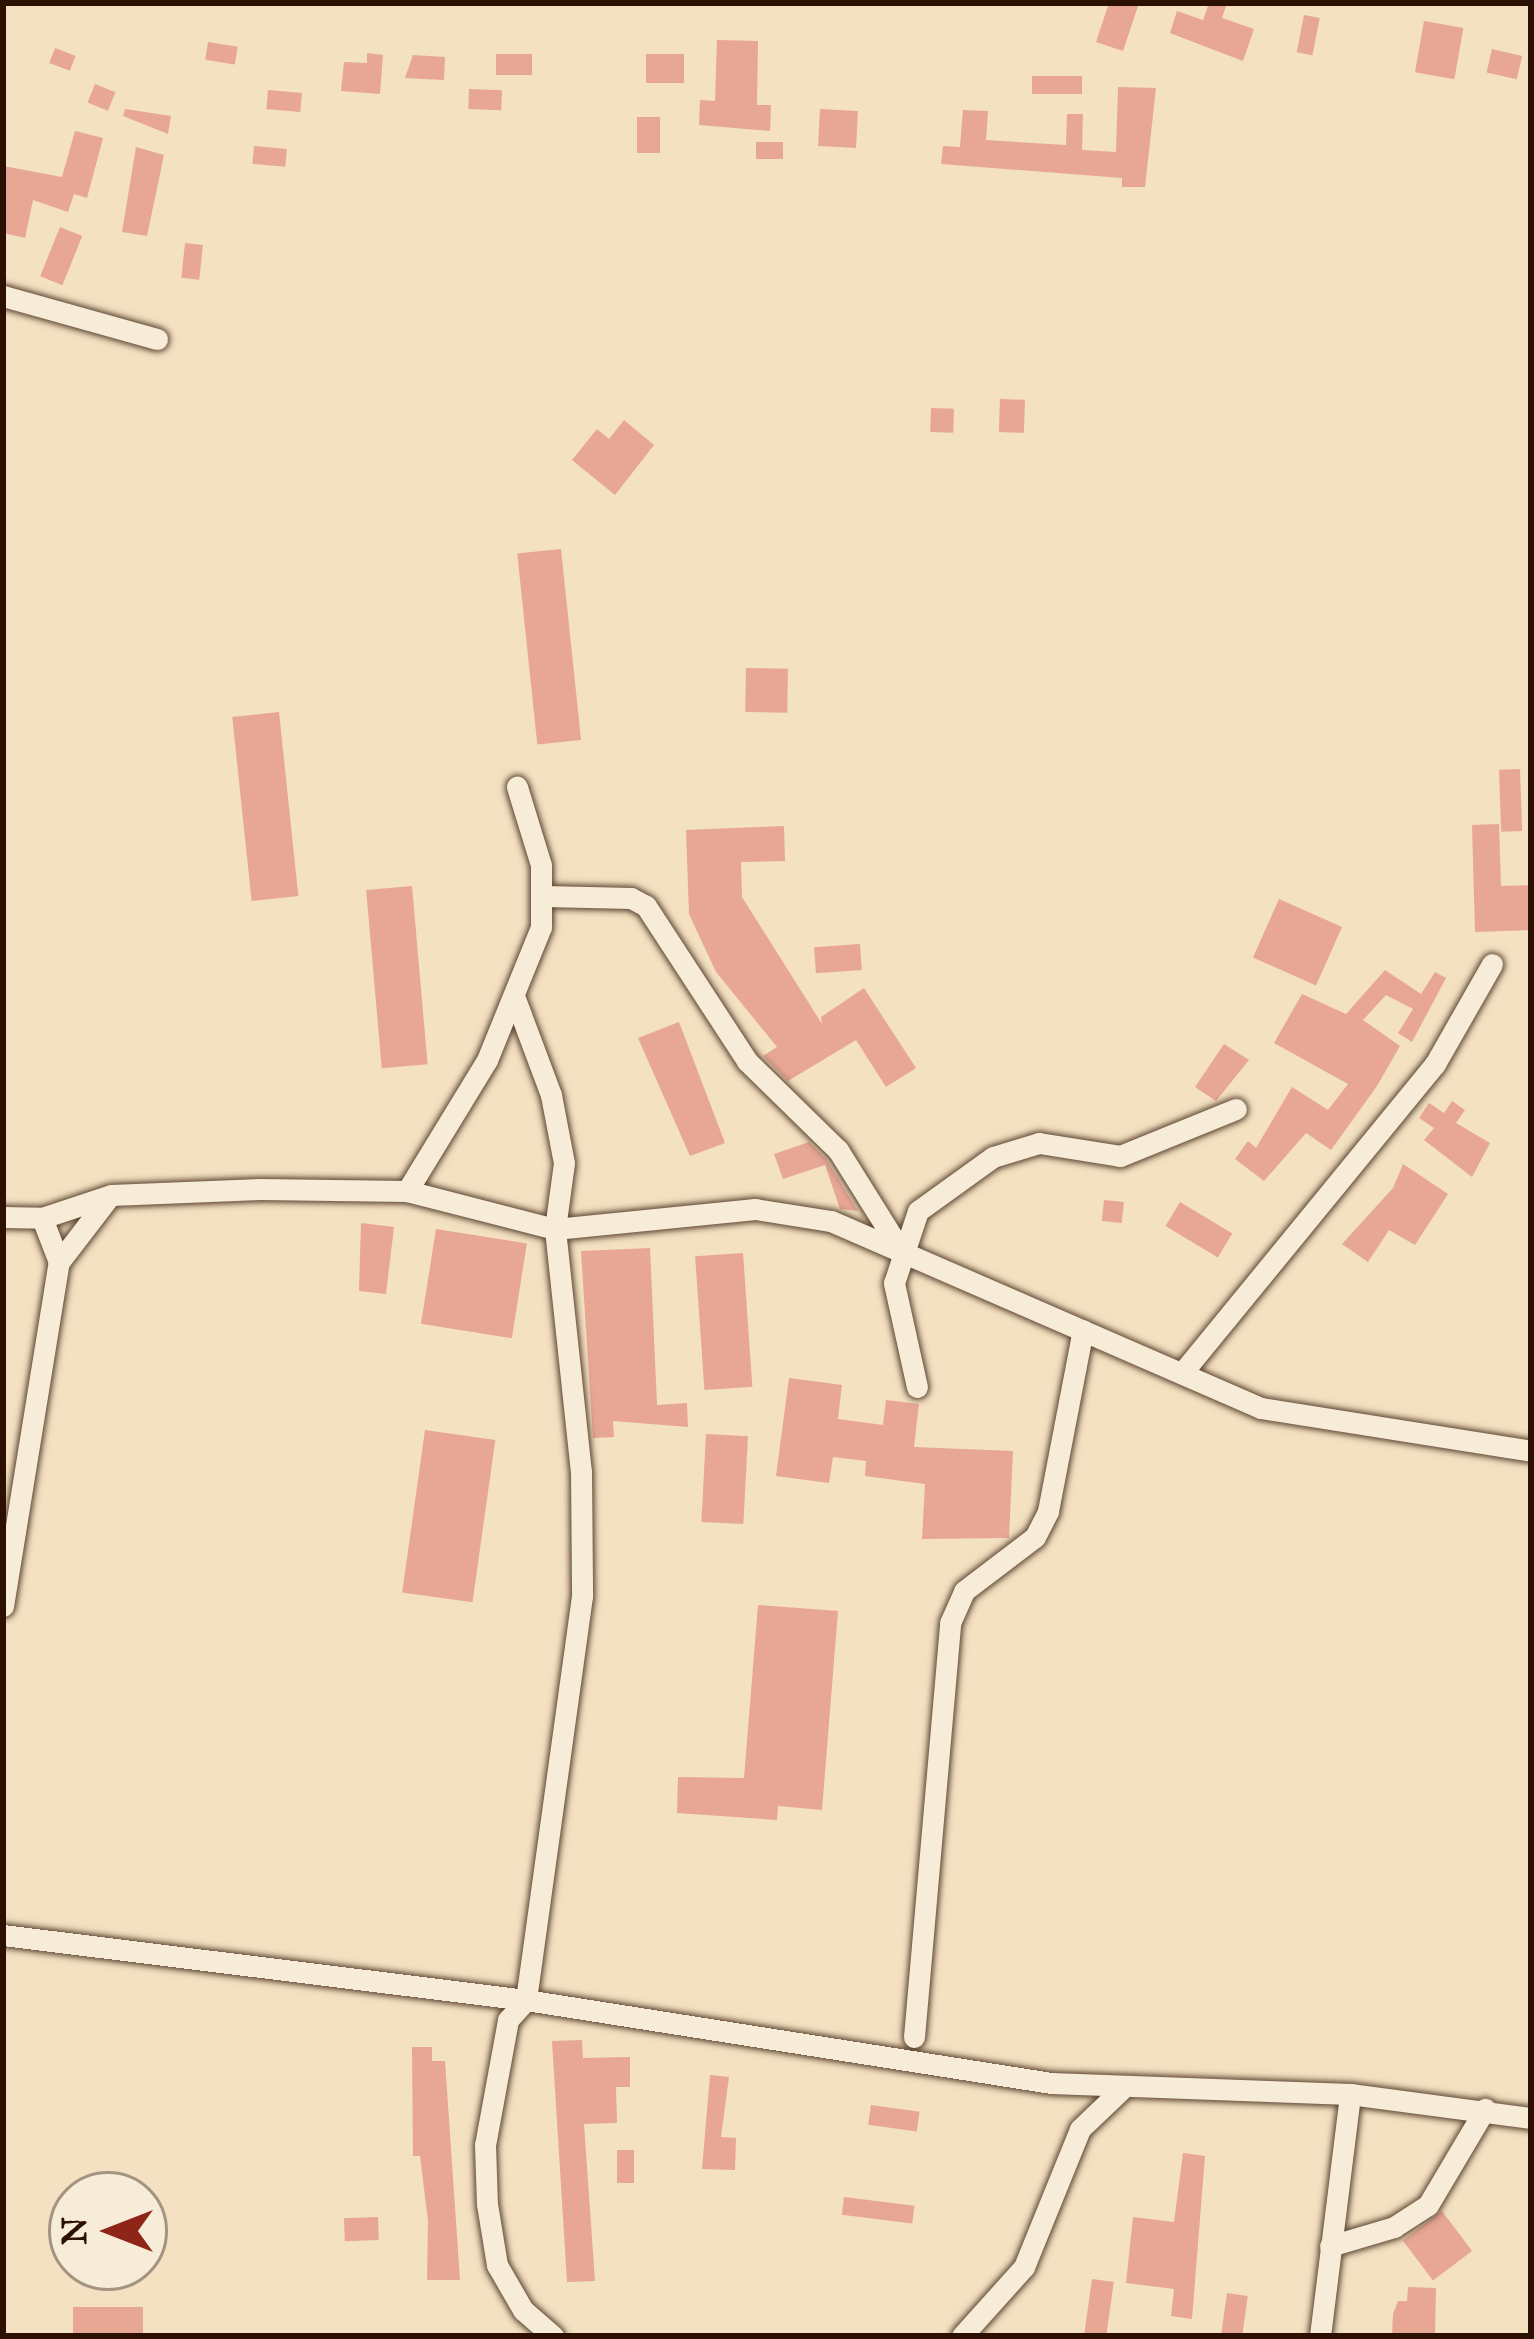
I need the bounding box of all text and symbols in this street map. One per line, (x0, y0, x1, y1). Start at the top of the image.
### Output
north arrow (48, 2171, 168, 2291)
text: N (55, 2217, 95, 2245)

